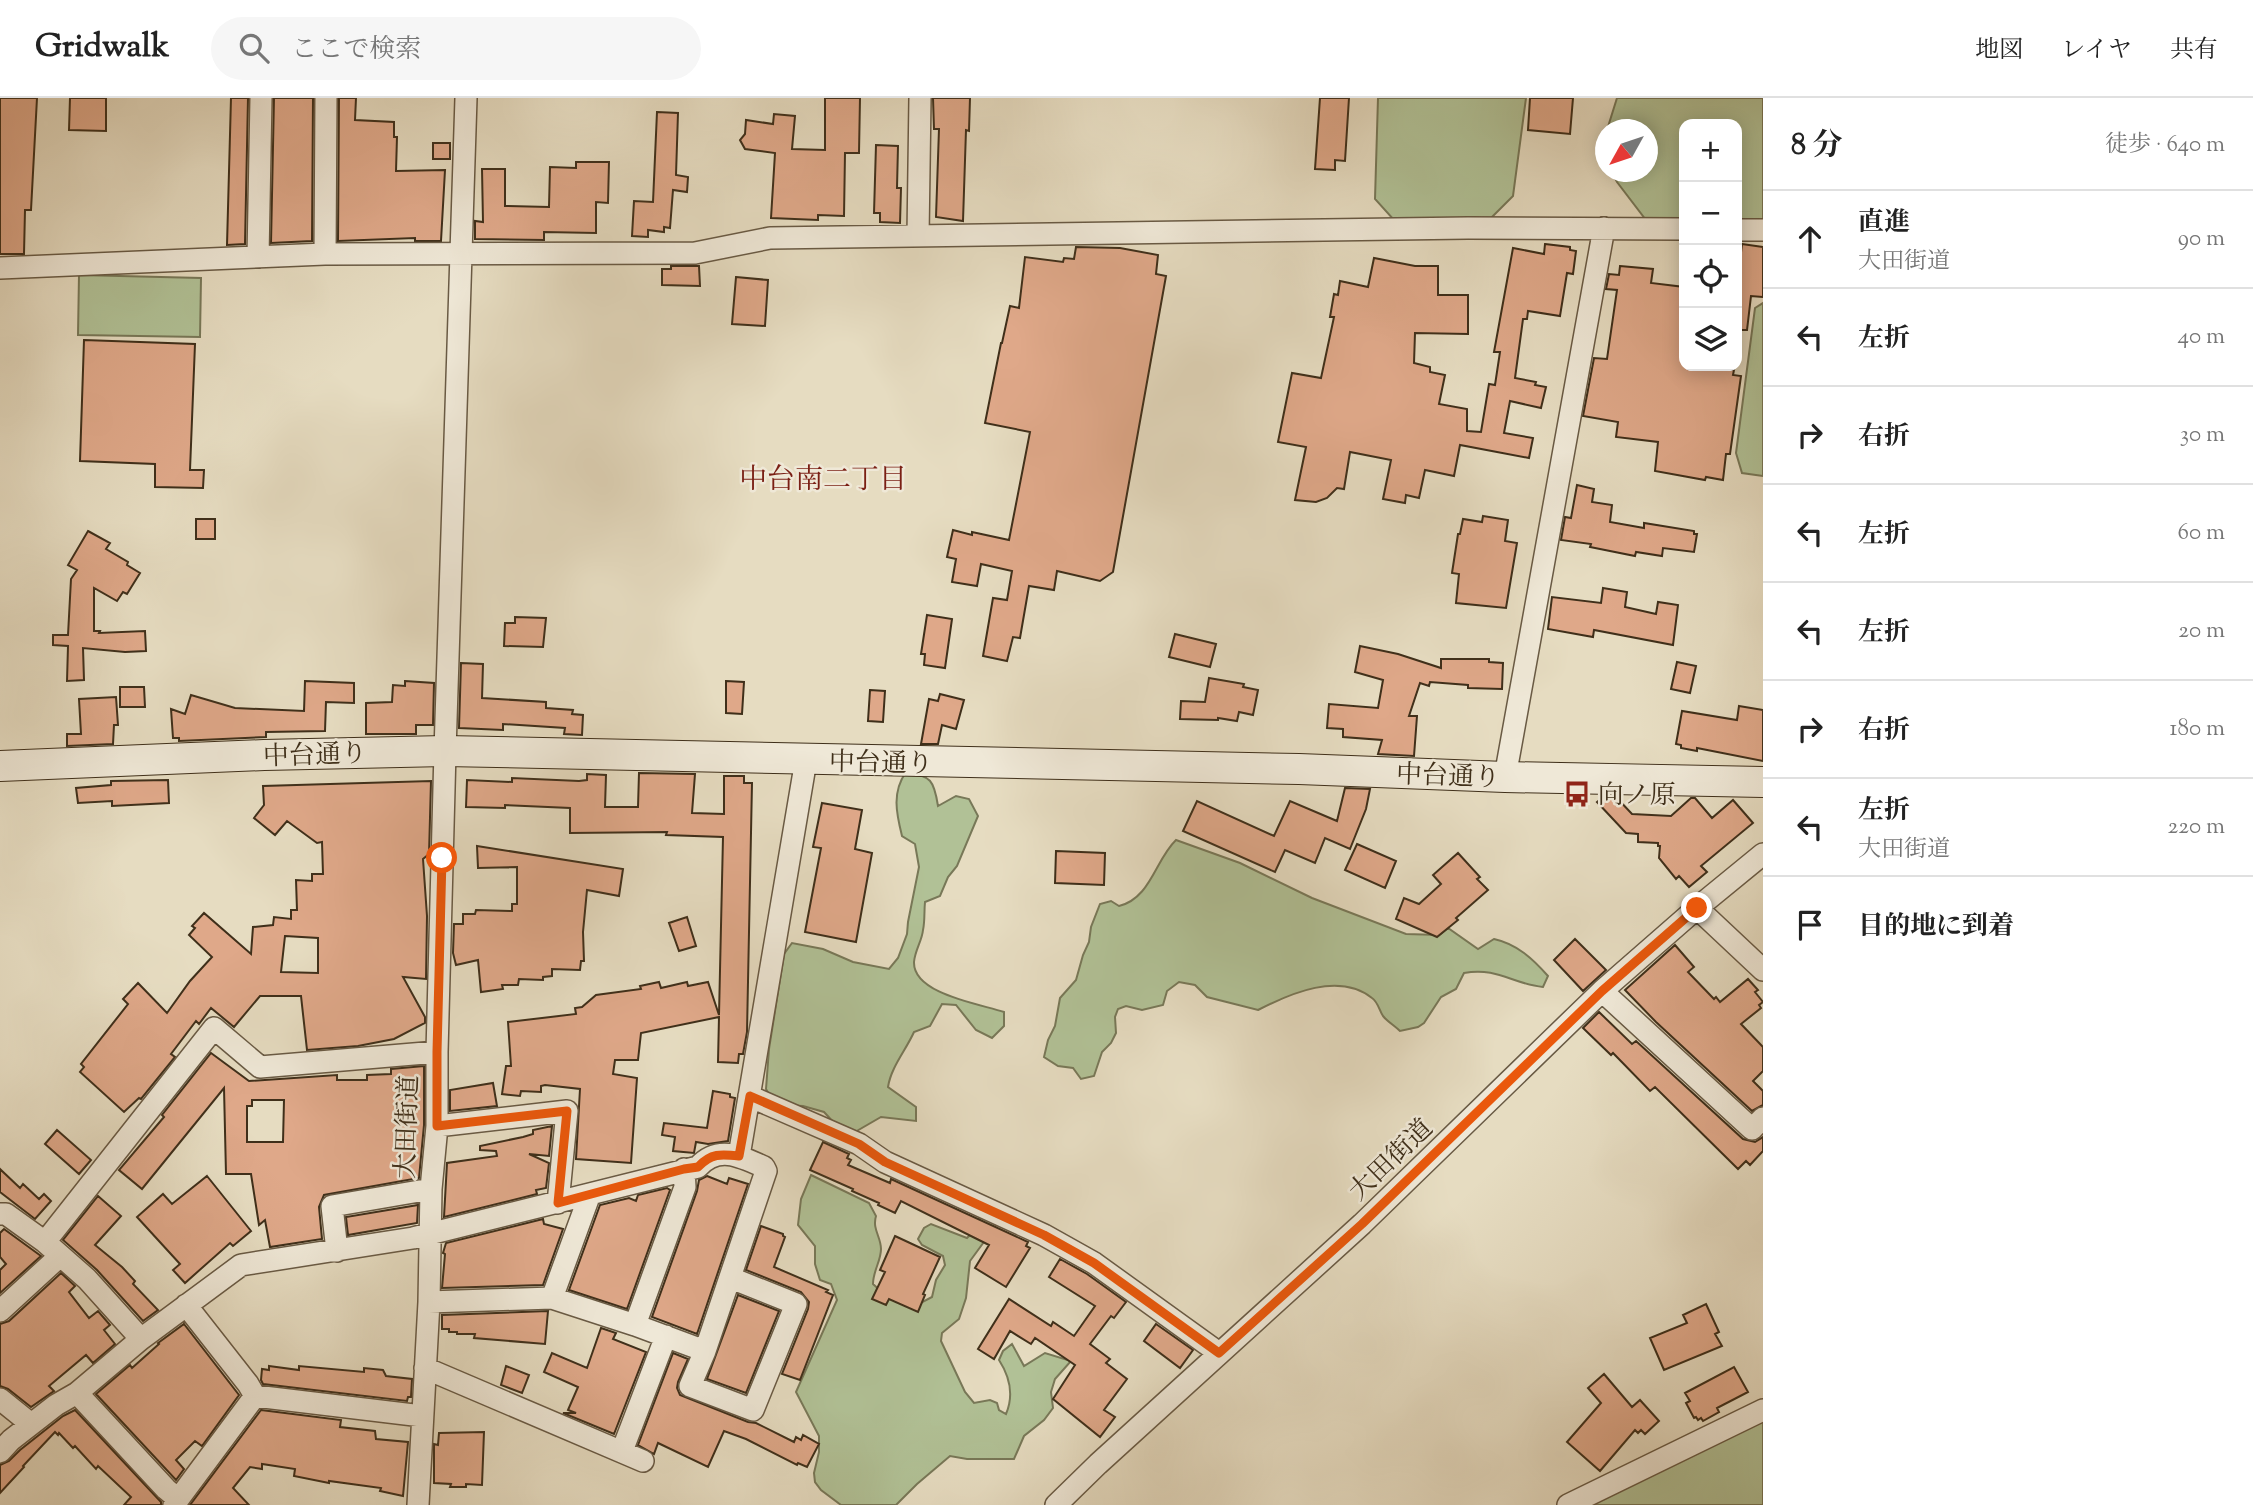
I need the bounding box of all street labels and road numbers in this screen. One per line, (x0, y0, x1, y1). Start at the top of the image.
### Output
street label: 中台通り (262, 736, 368, 777)
street label: 中台通り (829, 745, 933, 784)
street label: 中台通り (1395, 757, 1501, 798)
street label: 大田街道 (388, 1074, 429, 1180)
street label: 大田街道 (1341, 1111, 1442, 1210)

